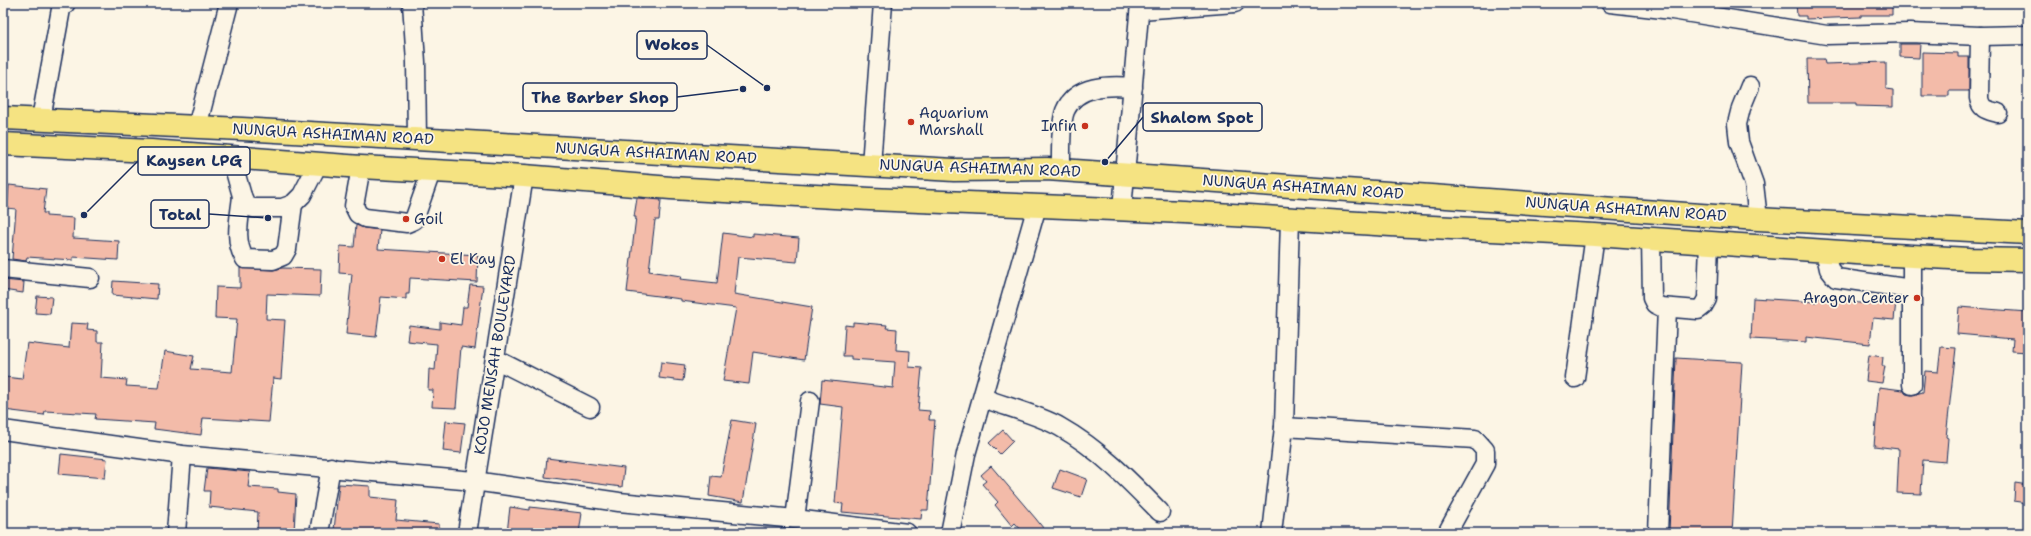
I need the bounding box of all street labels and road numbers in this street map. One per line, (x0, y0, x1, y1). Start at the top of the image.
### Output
street label: NUNGUA ASHAIMAN ROAD (232, 119, 434, 149)
street label: NUNGUA ASHAIMAN ROAD (555, 138, 757, 168)
street label: NUNGUA ASHAIMAN ROAD (879, 154, 1081, 182)
street label: NUNGUA ASHAIMAN ROAD (1202, 170, 1404, 204)
street label: NUNGUA ASHAIMAN ROAD (1525, 192, 1727, 226)
street label: KOJO MENSAH BOULEVARD (469, 254, 521, 456)

